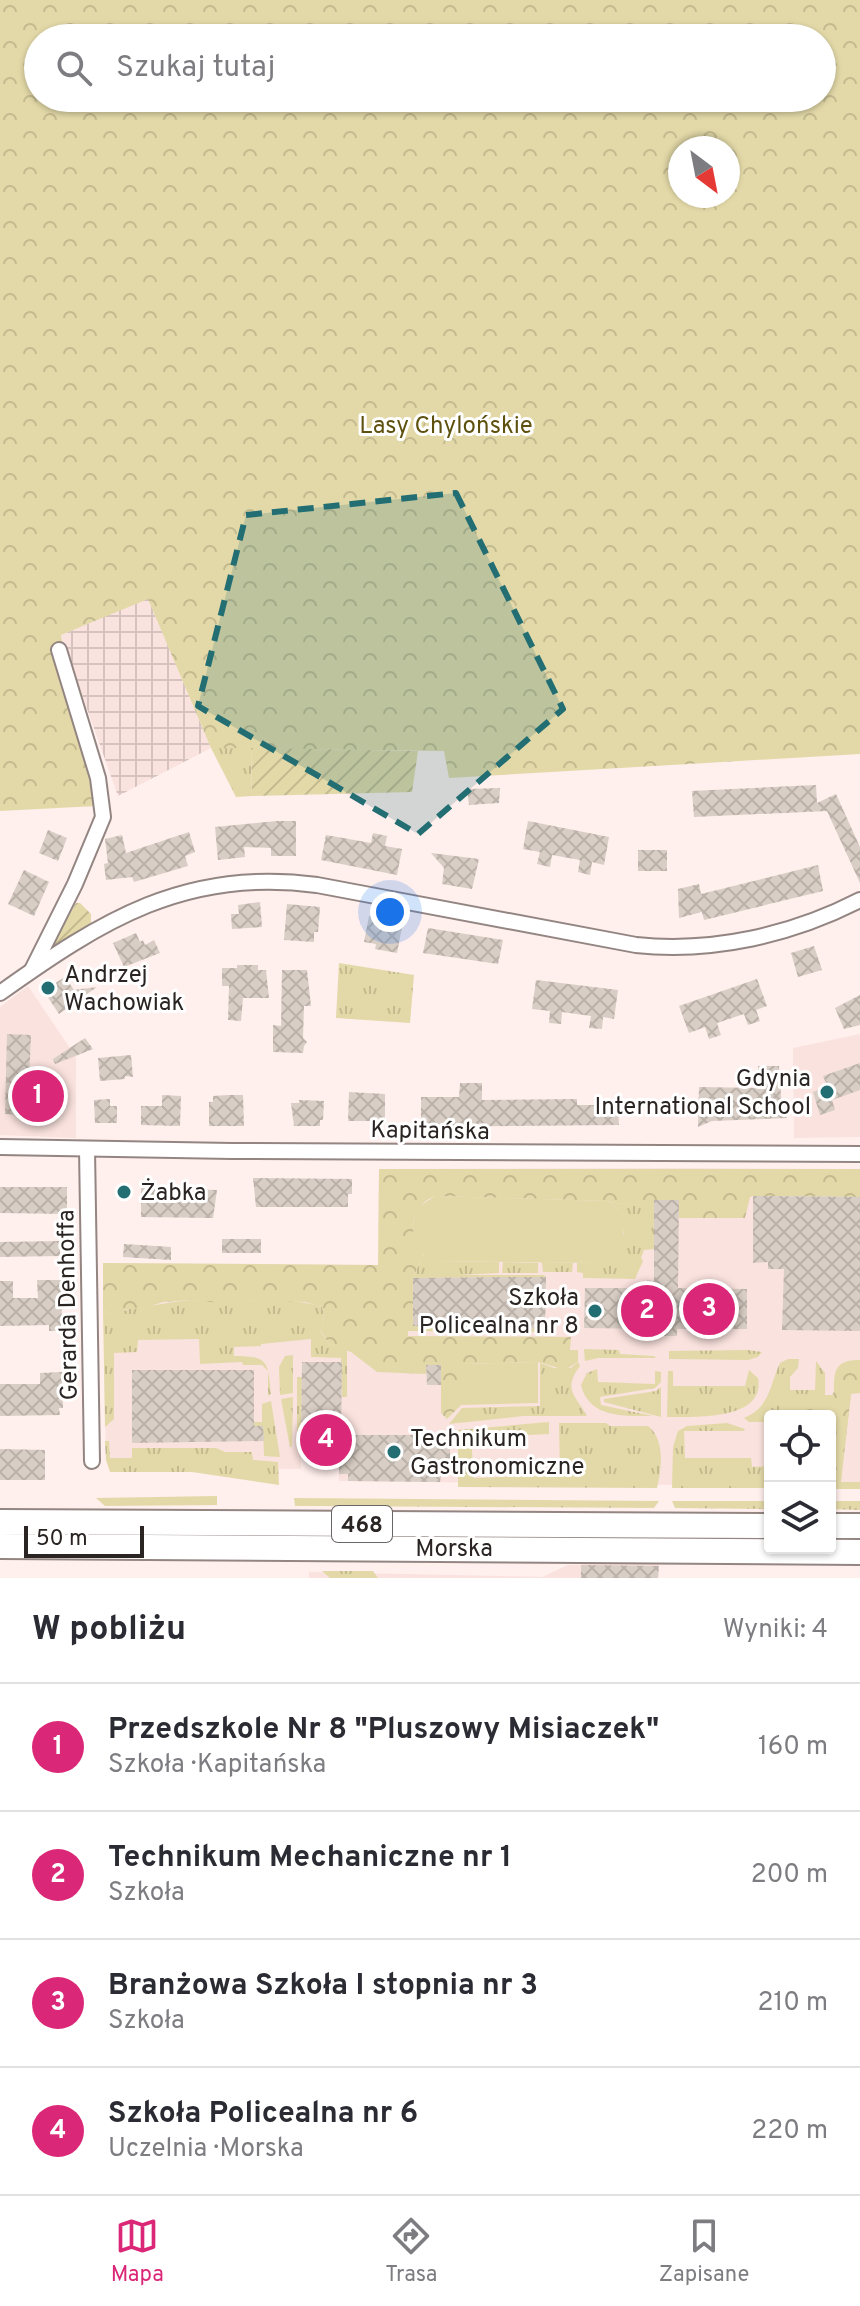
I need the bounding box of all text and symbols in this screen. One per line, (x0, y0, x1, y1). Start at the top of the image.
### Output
search box (24, 24, 836, 112)
icon: search (52, 46, 96, 90)
text: Szukaj tutaj (116, 50, 275, 87)
north arrow (668, 136, 740, 208)
park label: Lasy Chylońskie (359, 412, 533, 442)
your location (370, 892, 410, 932)
place label: Andrzej Wachowiak (64, 961, 184, 1019)
marker: Andrzej Wachowiak (39, 979, 57, 997)
place label: Gdynia International School (595, 1065, 811, 1123)
pin: 1 (12, 1066, 64, 1126)
marker: Gdynia International School (818, 1083, 836, 1101)
street label: Kapitańska (370, 1116, 490, 1148)
place label: Żabka (140, 1178, 206, 1209)
marker: Żabka (115, 1183, 133, 1201)
street label: Gerarda Denhoffa (52, 1209, 86, 1401)
pin: 3 (683, 1279, 735, 1339)
pin: 2 (621, 1281, 673, 1341)
place label: Szkoła Policealna nr 8 (419, 1284, 579, 1342)
marker: Szkoła Policealna nr 8 (586, 1302, 604, 1320)
pin: 4 (300, 1410, 352, 1470)
map controls (764, 1410, 836, 1554)
button: locate (764, 1410, 836, 1482)
place label: Technikum Gastronomiczne (410, 1425, 585, 1483)
marker: Technikum Gastronomiczne (385, 1443, 403, 1461)
button: layers (764, 1482, 836, 1554)
road number: 468 (332, 1506, 392, 1542)
scale bar (24, 1522, 144, 1558)
text: 50 m (36, 1526, 88, 1553)
street label: Morska (415, 1535, 493, 1565)
text: W pobliżu (32, 1609, 186, 1652)
text: Wyniki: 4 (723, 1614, 828, 1647)
text: Przedszkole Nr 8 "Pluszowy Misiaczek" (108, 1712, 659, 1749)
text: 1 (53, 1731, 63, 1764)
text: 160 m (758, 1731, 828, 1764)
text: Szkoła · Kapitańska (108, 1749, 326, 1782)
text: Technikum Mechaniczne nr 1 (108, 1840, 512, 1877)
text: 2 (50, 1859, 66, 1892)
text: 200 m (751, 1859, 828, 1892)
text: Szkoła (108, 1877, 185, 1910)
text: Branżowa Szkoła I stopnia nr 3 (108, 1968, 538, 2005)
text: 3 (50, 1987, 66, 2020)
text: 210 m (758, 1987, 828, 2020)
text: Szkoła (108, 2005, 185, 2038)
text: Szkoła Policealna nr 6 (108, 2096, 418, 2133)
text: 4 (50, 2115, 66, 2148)
text: 220 m (751, 2115, 828, 2148)
text: Uczelnia · Morska (108, 2133, 304, 2166)
tab: Mapa (111, 2214, 164, 2289)
tab: Trasa (385, 2214, 437, 2289)
tab: Zapisane (659, 2214, 749, 2289)

